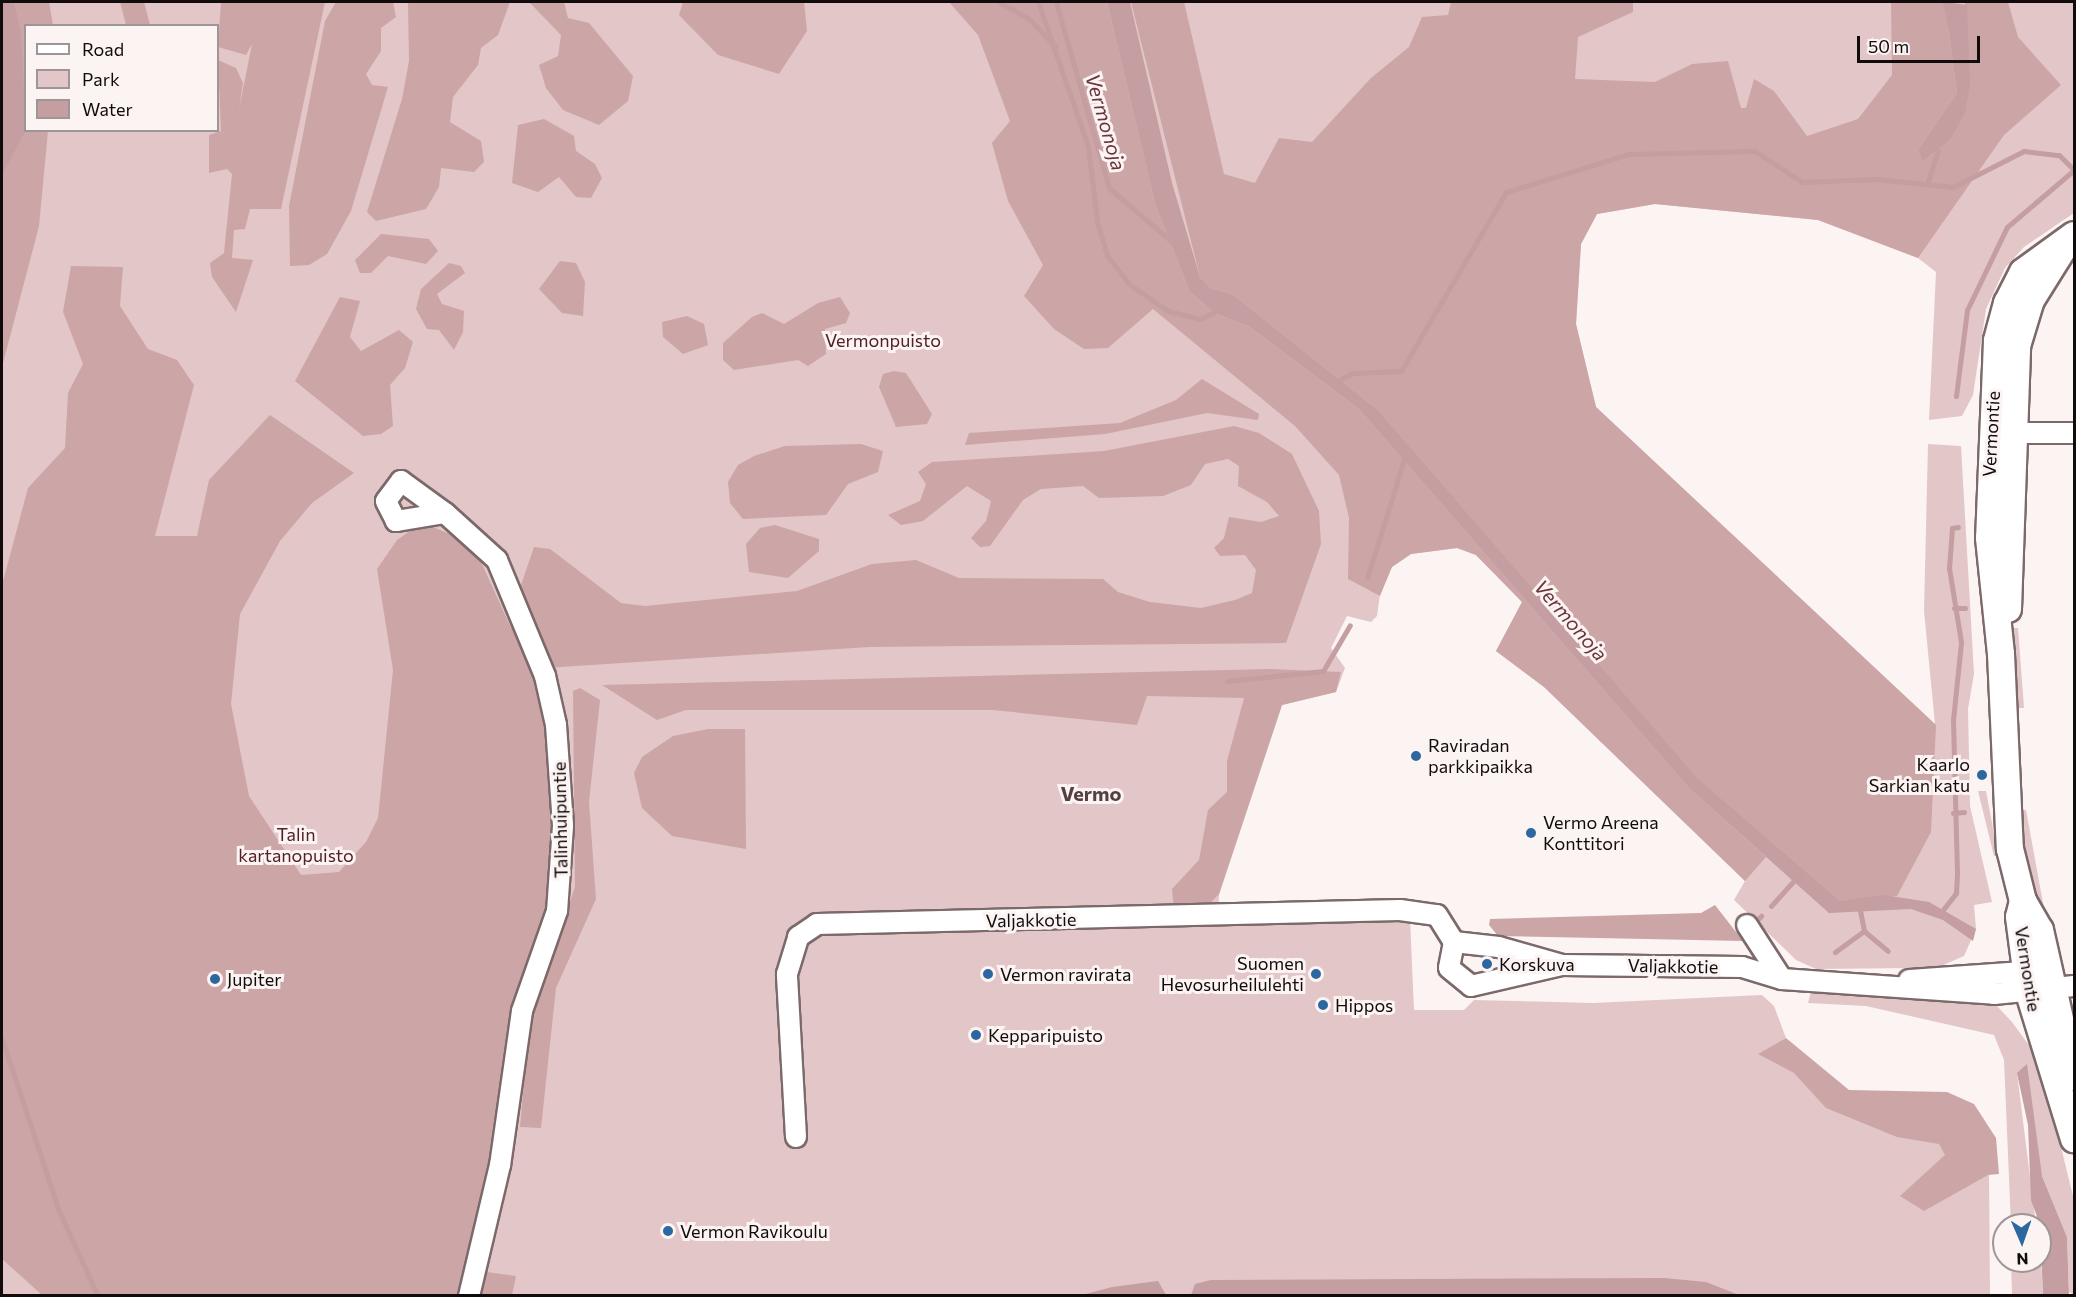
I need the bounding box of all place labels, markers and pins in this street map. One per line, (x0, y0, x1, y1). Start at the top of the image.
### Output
place label: Raviradan parkkipaikka (1428, 735, 1533, 777)
marker: Raviradan parkkipaikka (1409, 749, 1423, 763)
place label: Kaarlo Sarkian katu (1869, 754, 1970, 796)
marker: Kaarlo Sarkian katu (1975, 768, 1989, 782)
place label: Vermo Areena Konttitori (1543, 812, 1659, 854)
marker: Vermo Areena Konttitori (1524, 826, 1538, 840)
place label: Suomen Hevosurheilulehti (1161, 953, 1304, 996)
place label: Korskuva (1499, 953, 1575, 975)
marker: Korskuva (1480, 957, 1494, 971)
place label: Vermon ravirata (1000, 963, 1131, 985)
marker: Vermon ravirata (981, 967, 995, 981)
marker: Suomen Hevosurheilulehti (1309, 967, 1323, 981)
place label: Jupiter (227, 968, 281, 990)
marker: Jupiter (208, 972, 222, 986)
place label: Hippos (1335, 994, 1393, 1016)
marker: Hippos (1316, 998, 1330, 1012)
place label: Kepparipuisto (988, 1024, 1103, 1046)
marker: Kepparipuisto (969, 1028, 983, 1042)
place label: Vermon Ravikoulu (680, 1220, 828, 1242)
marker: Vermon Ravikoulu (661, 1224, 675, 1238)

